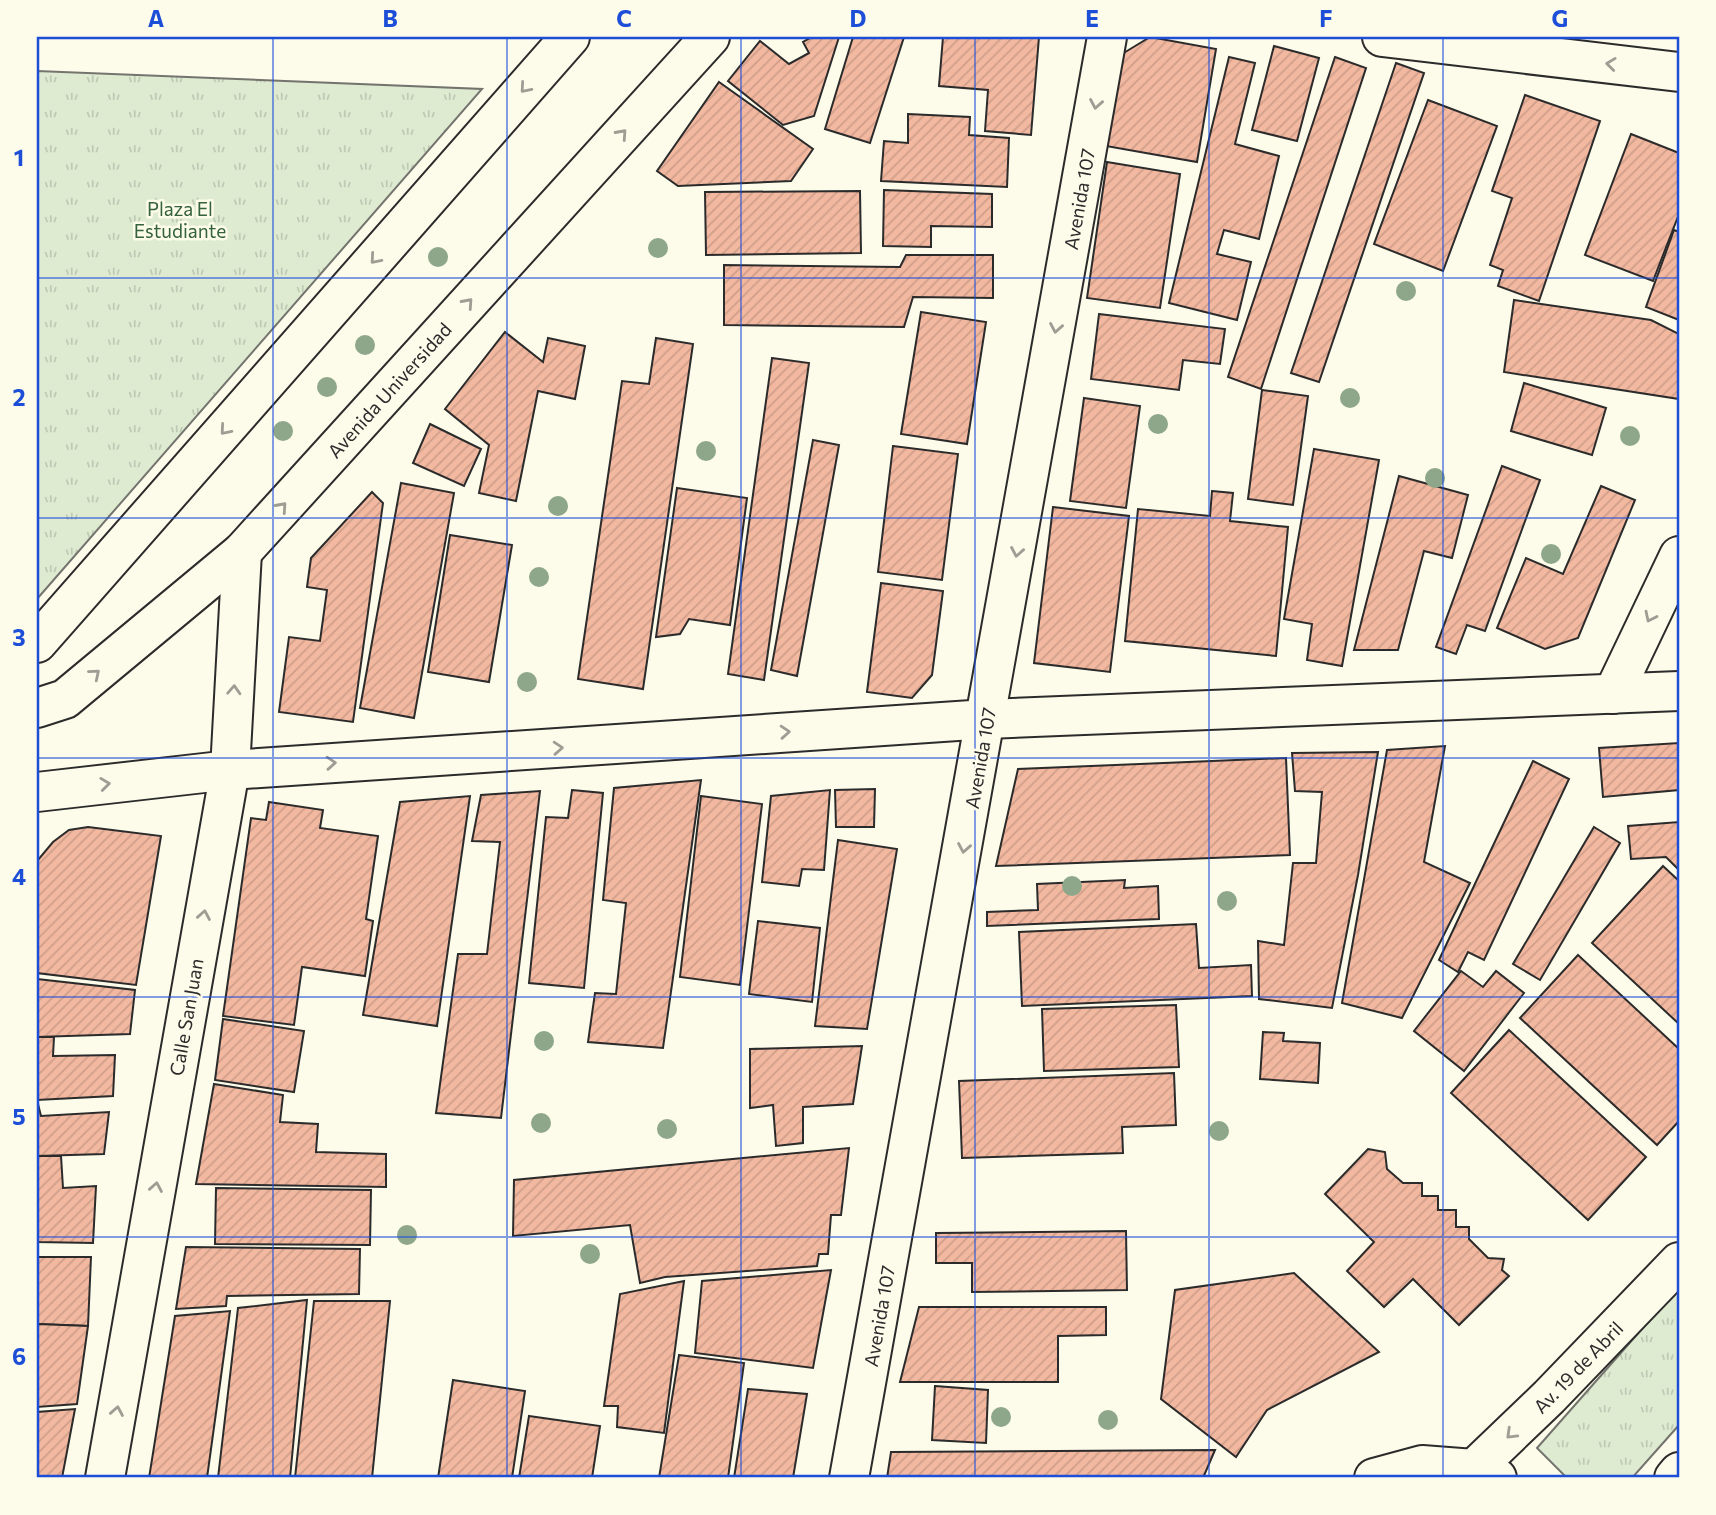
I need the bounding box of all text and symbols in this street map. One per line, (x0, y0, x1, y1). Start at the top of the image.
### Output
text: A (148, 4, 165, 32)
text: B (382, 4, 398, 32)
text: C (616, 4, 632, 32)
text: D (850, 4, 867, 32)
text: E (1085, 4, 1099, 32)
text: F (1319, 4, 1333, 32)
text: G (1552, 4, 1568, 32)
one-way arrow (1606, 57, 1617, 72)
one-way arrow (521, 80, 533, 93)
one-way arrow (1089, 98, 1104, 110)
one-way arrow (613, 129, 626, 142)
text: 1 (14, 143, 24, 171)
street label: Avenida 107 (1059, 146, 1099, 252)
park label: Plaza El Estudiante (134, 197, 226, 242)
one-way arrow (371, 251, 383, 264)
one-way arrow (460, 298, 473, 311)
street label: Avenida Universidad (322, 318, 456, 462)
one-way arrow (1049, 322, 1064, 334)
text: 2 (12, 383, 26, 411)
one-way arrow (221, 421, 233, 434)
one-way arrow (274, 502, 287, 515)
one-way arrow (1010, 546, 1025, 558)
one-way arrow (1644, 610, 1658, 623)
text: 3 (12, 623, 26, 651)
one-way arrow (87, 670, 99, 683)
one-way arrow (227, 684, 242, 695)
street label: Avenida 107 (960, 705, 1000, 811)
one-way arrow (780, 725, 791, 740)
one-way arrow (553, 740, 564, 755)
one-way arrow (326, 756, 337, 771)
one-way arrow (99, 777, 110, 792)
one-way arrow (957, 842, 972, 854)
text: 4 (12, 862, 26, 890)
one-way arrow (196, 909, 211, 921)
street label: Calle San Juan (164, 956, 208, 1078)
text: 5 (12, 1102, 26, 1130)
one-way arrow (148, 1181, 163, 1193)
street label: Avenida 107 (859, 1263, 899, 1369)
street label: Av. 19 de Abril (1528, 1316, 1628, 1418)
text: 6 (12, 1342, 26, 1370)
one-way arrow (108, 1405, 123, 1417)
one-way arrow (1507, 1425, 1520, 1438)

